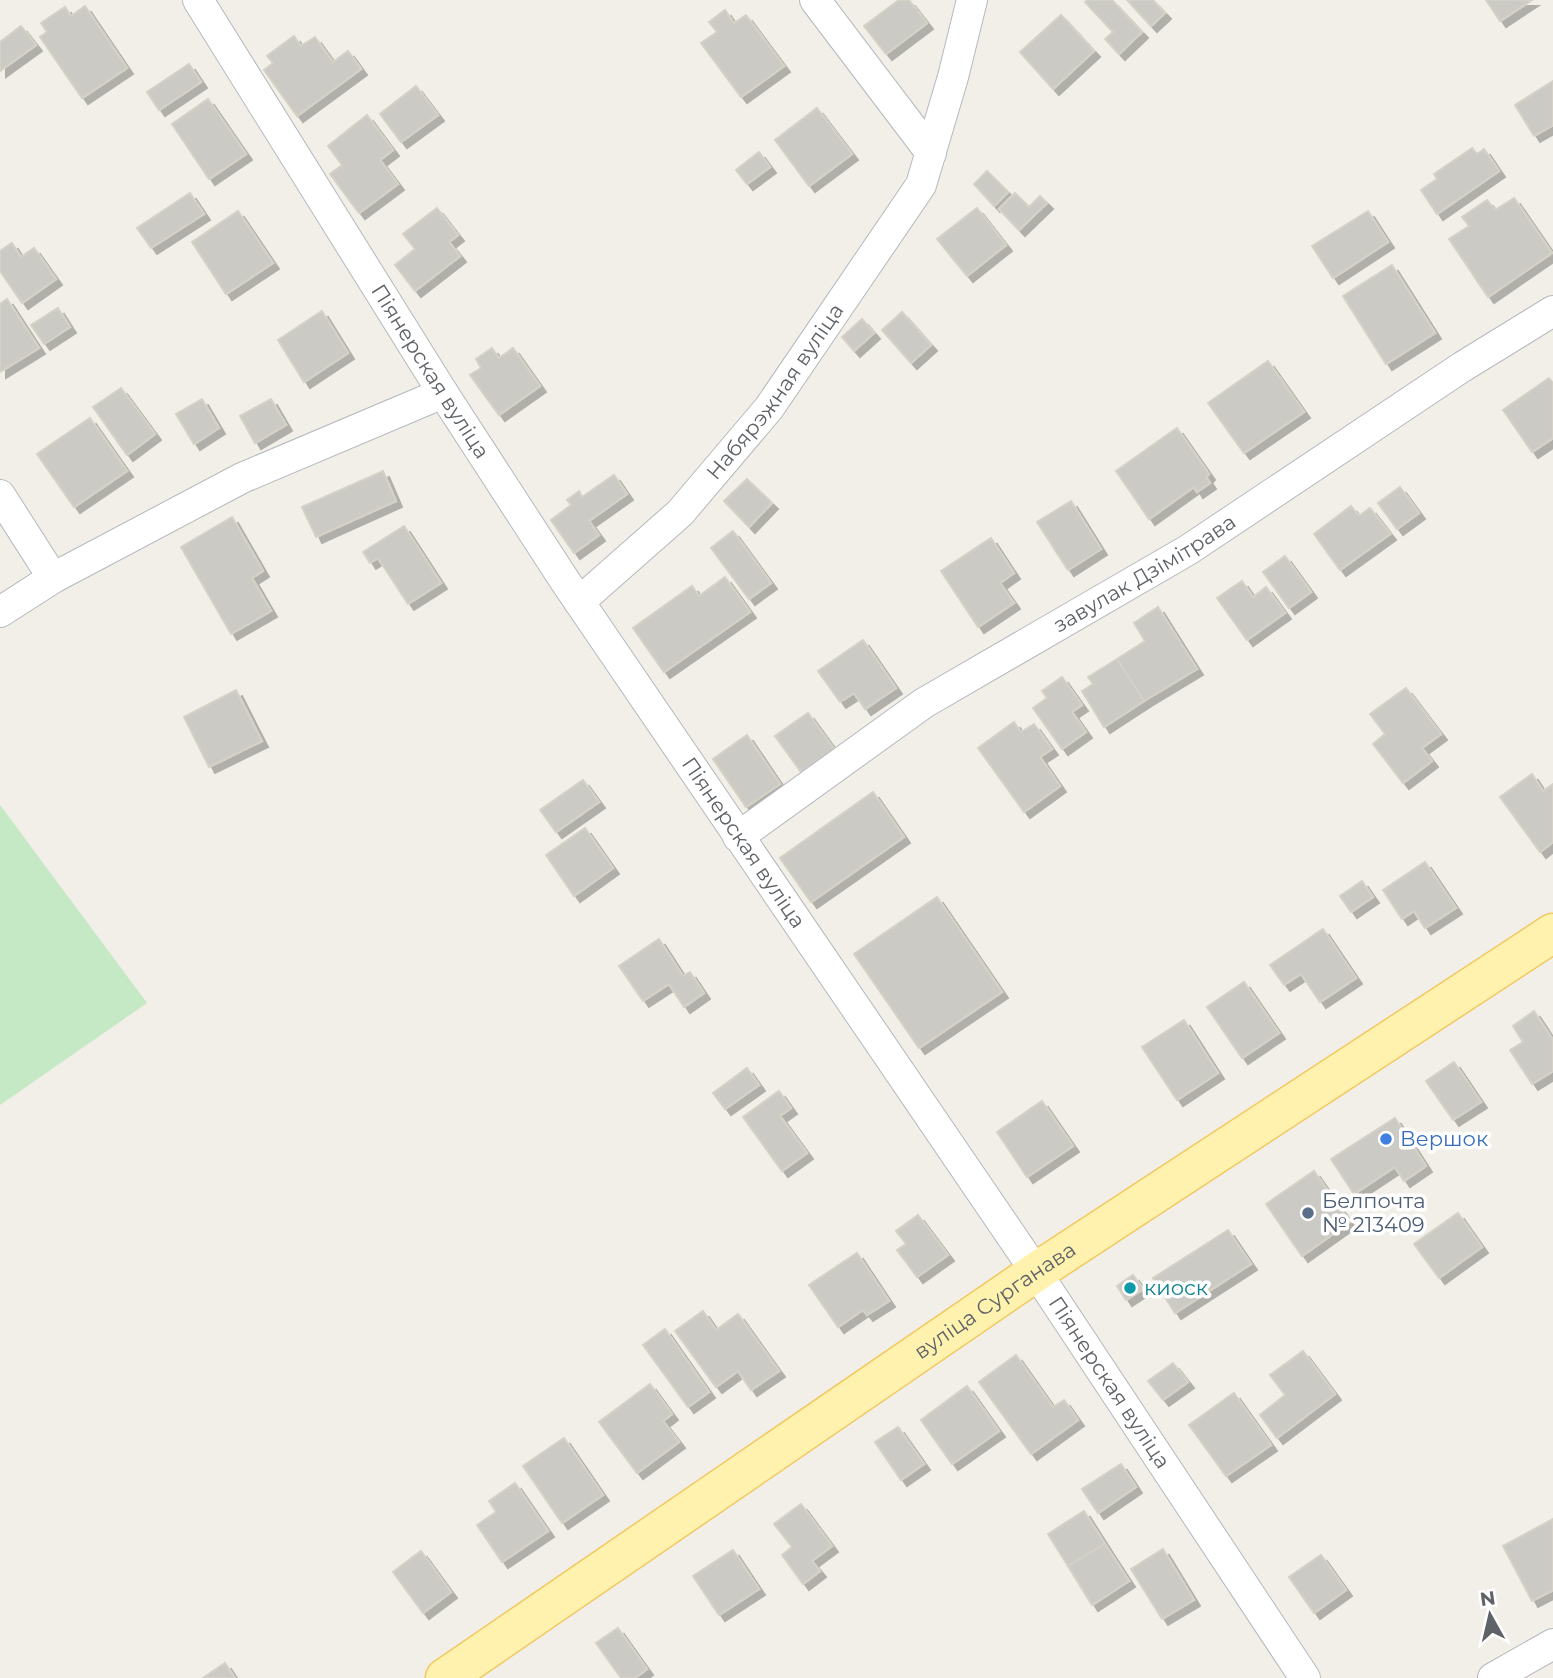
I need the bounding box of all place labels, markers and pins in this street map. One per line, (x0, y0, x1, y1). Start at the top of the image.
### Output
place label: Вершок (1400, 1126, 1488, 1151)
marker: Вершок (1378, 1131, 1394, 1147)
place label: Белпочта № 213409 (1322, 1188, 1426, 1237)
marker: Белпочта № 213409 (1300, 1205, 1316, 1221)
place label: киоск (1144, 1275, 1208, 1300)
marker: киоск (1122, 1280, 1138, 1296)

